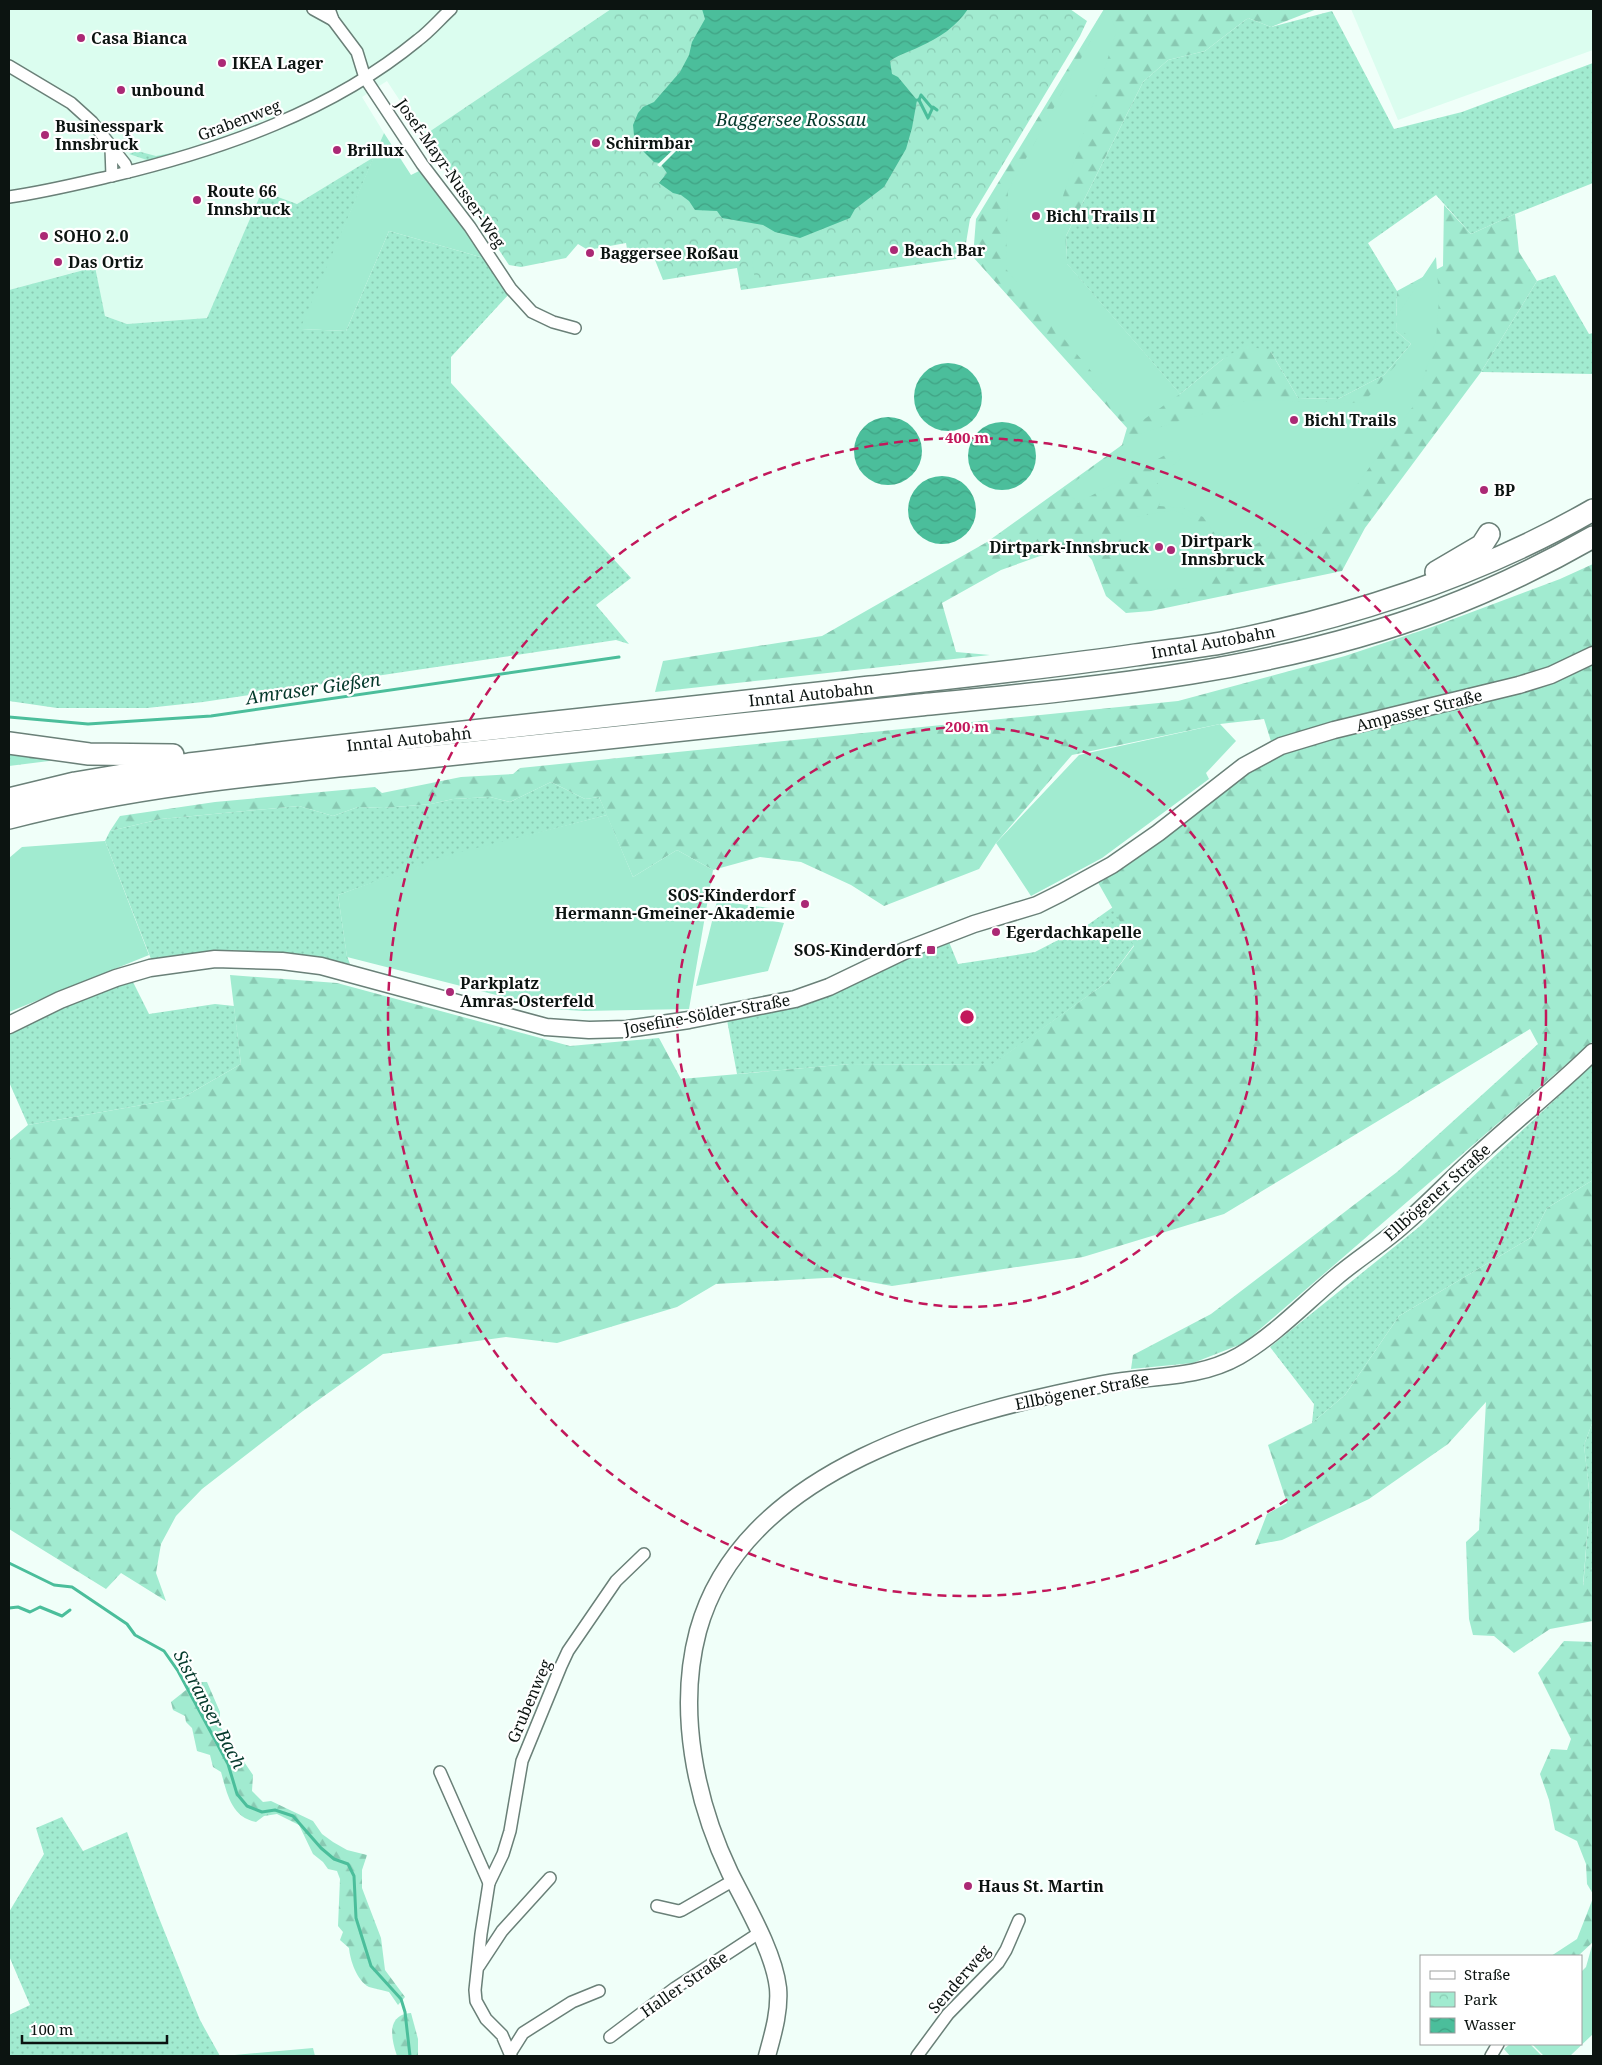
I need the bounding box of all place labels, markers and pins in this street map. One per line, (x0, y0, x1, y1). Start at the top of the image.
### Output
place label: Casa Bianca (91, 27, 188, 49)
marker: Casa Bianca (75, 32, 87, 44)
place label: IKEA Lager (232, 52, 324, 74)
marker: IKEA Lager (216, 57, 228, 69)
place label: unbound (131, 79, 205, 101)
marker: unbound (115, 84, 127, 96)
place label: Businesspark Innsbruck (55, 115, 164, 155)
marker: Businesspark Innsbruck (39, 129, 51, 141)
place label: Schirmbar (606, 132, 693, 154)
marker: Schirmbar (590, 137, 602, 149)
place label: Brillux (347, 139, 405, 161)
marker: Brillux (331, 144, 343, 156)
place label: Route 66 Innsbruck (207, 180, 291, 220)
marker: Route 66 Innsbruck (191, 194, 203, 206)
place label: Bichl Trails II (1046, 205, 1155, 227)
marker: Bichl Trails II (1030, 210, 1042, 222)
place label: SOHO 2.0 (54, 225, 129, 247)
marker: SOHO 2.0 (38, 230, 50, 242)
place label: Beach Bar (904, 239, 986, 261)
place label: Baggersee Roßau (600, 242, 739, 264)
marker: Beach Bar (888, 244, 900, 256)
marker: Baggersee Roßau (584, 247, 596, 259)
place label: Das Ortiz (68, 251, 143, 273)
marker: Das Ortiz (52, 256, 64, 268)
place label: Bichl Trails (1304, 409, 1397, 431)
marker: Bichl Trails (1288, 414, 1300, 426)
place label: BP (1494, 479, 1515, 501)
marker: BP (1478, 484, 1490, 496)
place label: Dirtpark Innsbruck (1181, 530, 1265, 570)
place label: Dirtpark-Innsbruck (989, 536, 1150, 558)
marker: Dirtpark-Innsbruck (1153, 541, 1165, 553)
marker: Dirtpark Innsbruck (1165, 544, 1177, 556)
place label: SOS-Kinderdorf Hermann-Gmeiner-Akademie (555, 884, 796, 924)
marker: SOS-Kinderdorf Hermann-Gmeiner-Akademie (799, 898, 811, 910)
place label: Egerdachkapelle (1006, 921, 1142, 943)
marker: Egerdachkapelle (990, 926, 1002, 938)
place label: SOS-Kinderdorf (794, 939, 922, 961)
marker: SOS-Kinderdorf (925, 944, 937, 956)
place label: Parkplatz Amras-Osterfeld (460, 972, 595, 1012)
marker: Parkplatz Amras-Osterfeld (444, 986, 456, 998)
centre of rings (958, 1008, 976, 1026)
place label: Haus St. Martin (978, 1875, 1104, 1897)
marker: Haus St. Martin (962, 1880, 974, 1892)

